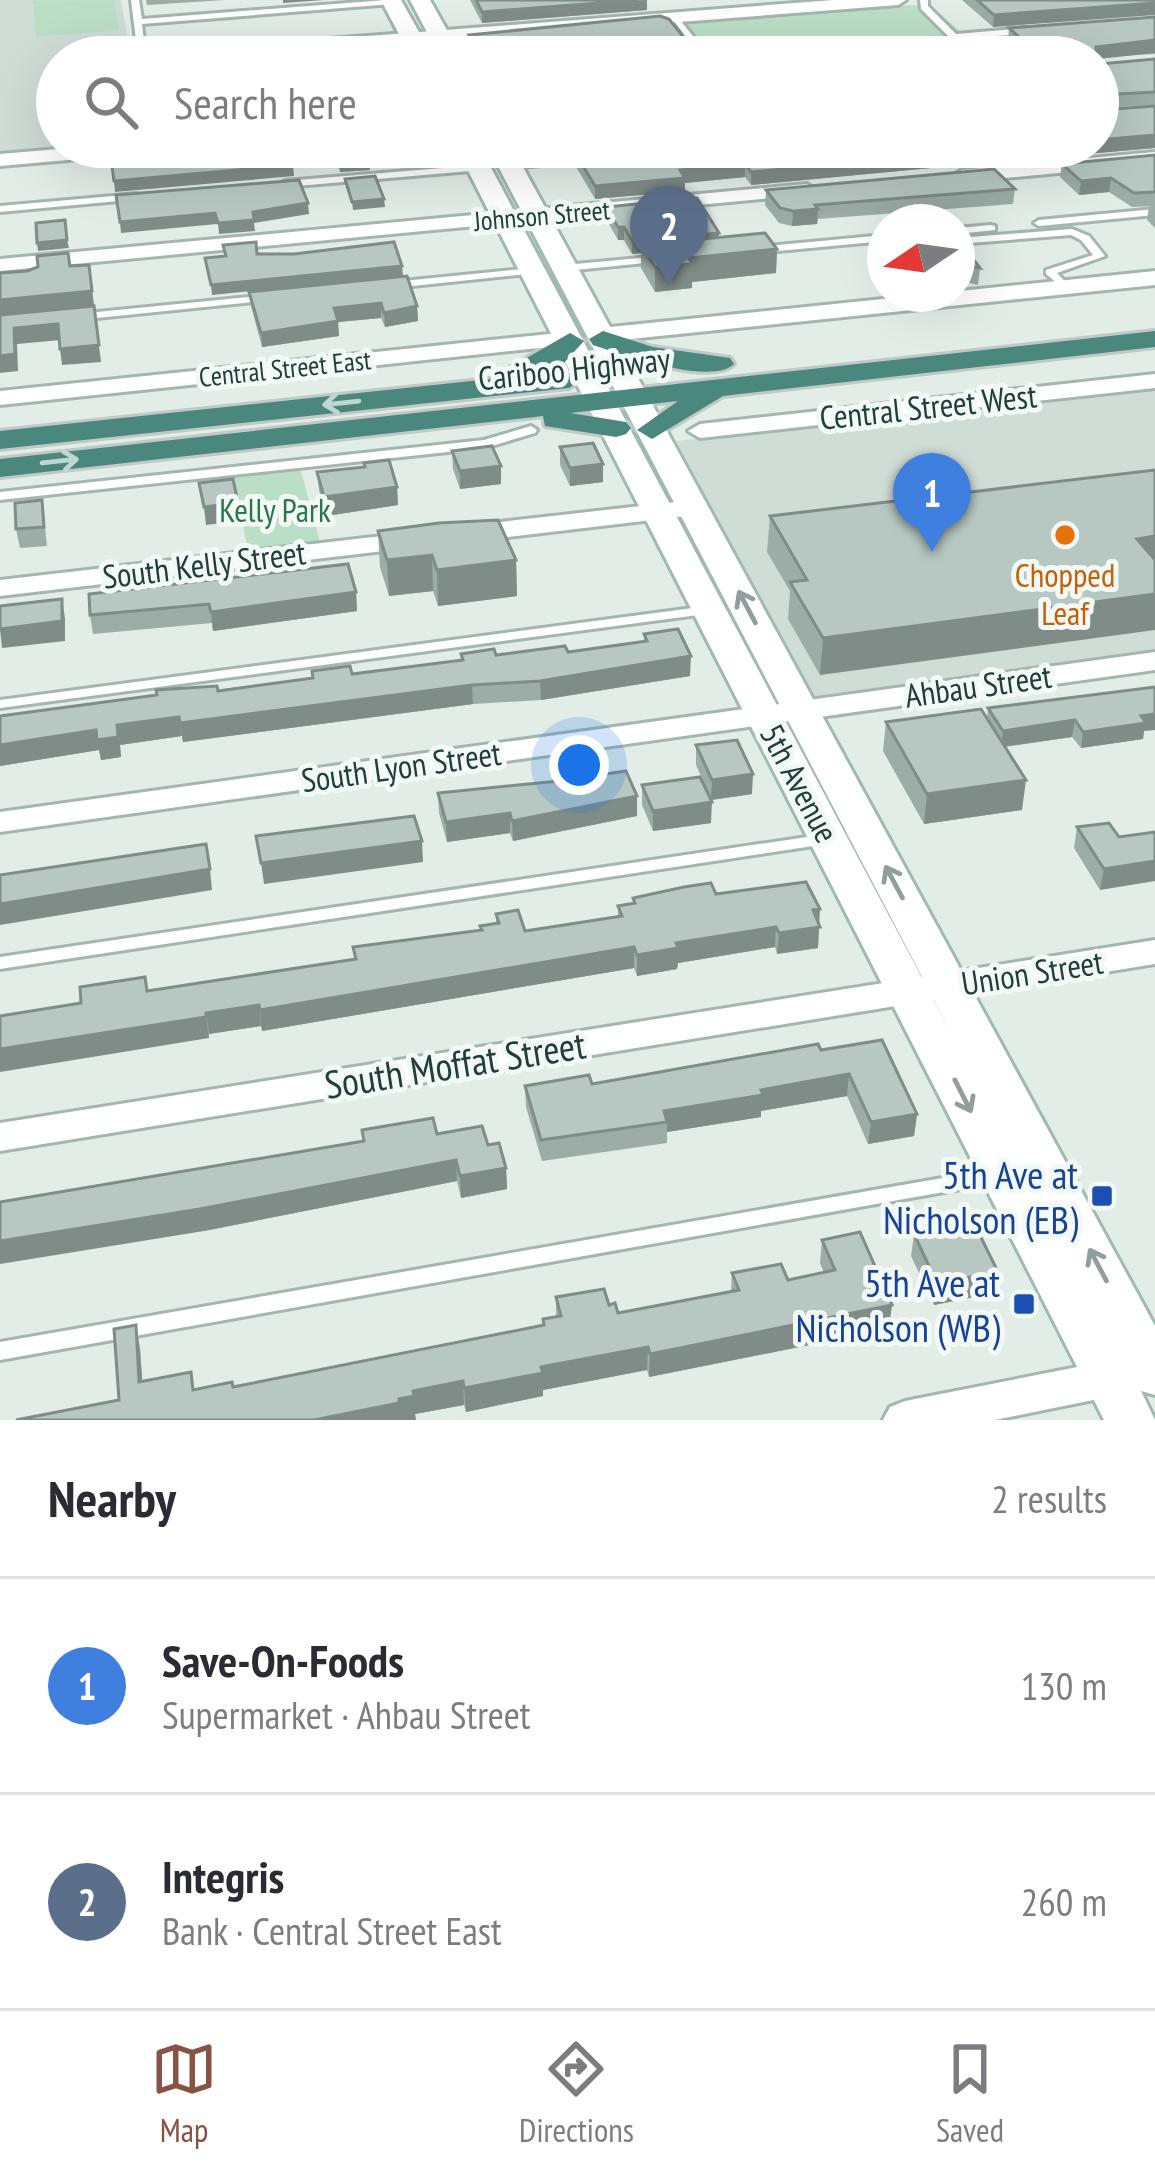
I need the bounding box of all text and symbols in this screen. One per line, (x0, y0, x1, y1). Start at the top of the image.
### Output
search box (36, 36, 1119, 168)
icon: search (78, 69, 144, 135)
text: Search here (174, 73, 357, 131)
pin: 2 (630, 186, 708, 285)
street label: Johnson Street (472, 192, 612, 238)
north arrow (867, 204, 975, 312)
street label: Cariboo Highway (476, 336, 673, 399)
street label: Central Street East (197, 342, 373, 394)
street label: Central Street West (817, 373, 1039, 439)
one-way arrow (323, 392, 362, 415)
one-way arrow (40, 449, 79, 472)
pin: 1 (893, 453, 971, 552)
park label: Kelly Park (219, 488, 331, 531)
marker: Chopped Leaf (1052, 522, 1078, 548)
street label: South Kelly Street (100, 530, 308, 598)
place label: Chopped Leaf (1015, 553, 1115, 634)
one-way arrow (735, 590, 758, 625)
street label: Ahbau Street (902, 653, 1054, 717)
street label: 5th Avenue (751, 716, 849, 850)
street label: South Lyon Street (299, 731, 503, 801)
your location (549, 735, 609, 795)
one-way arrow (882, 865, 905, 900)
street label: Union Street (958, 940, 1106, 1004)
street label: South Moffat Street (321, 1018, 589, 1110)
one-way arrow (952, 1078, 975, 1113)
place label: 5th Ave at Nicholson (EB) (883, 1149, 1078, 1245)
marker: 5th Ave at Nicholson (EB) (1089, 1183, 1115, 1209)
one-way arrow (1086, 1249, 1109, 1284)
place label: 5th Ave at Nicholson (WB) (795, 1257, 1000, 1353)
marker: 5th Ave at Nicholson (WB) (1011, 1291, 1037, 1317)
text: Nearby (48, 1465, 176, 1531)
text: 2 results (991, 1473, 1107, 1524)
text: Save-On-Foods (162, 1631, 404, 1689)
text: 1 (78, 1660, 96, 1711)
text: 130 m (1021, 1660, 1107, 1711)
text: Supermarket · Ahbau Street (162, 1689, 530, 1740)
text: Integris (162, 1847, 284, 1905)
text: 2 (78, 1876, 96, 1927)
text: 260 m (1021, 1876, 1107, 1927)
text: Bank · Central Street East (162, 1905, 502, 1956)
tab: Map (151, 2036, 217, 2151)
tab: Directions (519, 2036, 634, 2151)
tab: Saved (936, 2036, 1004, 2151)

